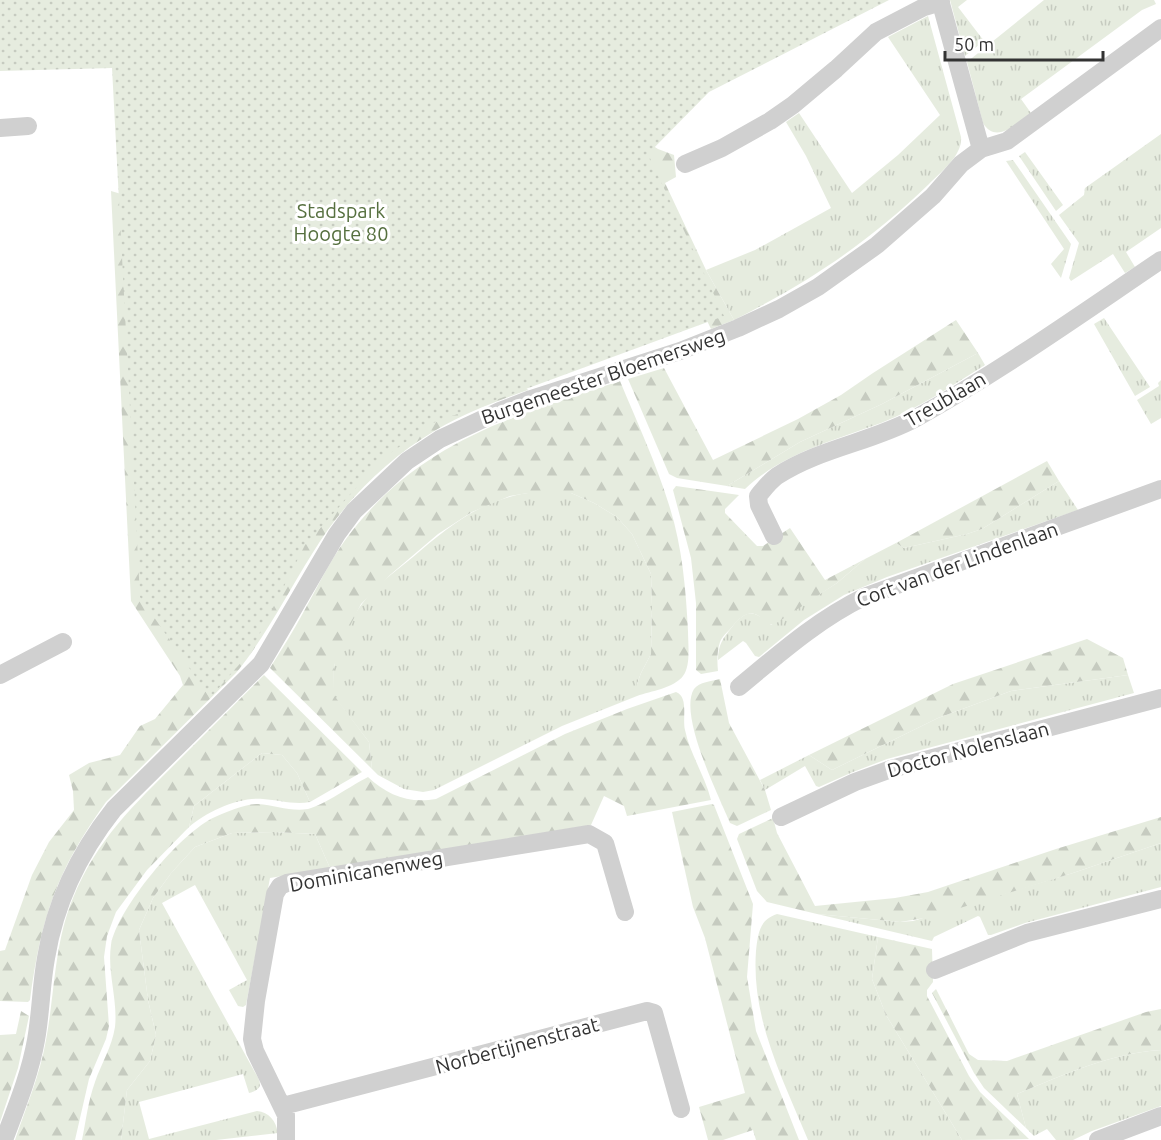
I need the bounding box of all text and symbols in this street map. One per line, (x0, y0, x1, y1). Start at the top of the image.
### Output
scale bar (945, 24, 1102, 62)
text: 50 m (954, 34, 994, 54)
park label: Stadspark Hoogte 80 (294, 199, 388, 245)
street label: Burgemeester Bloemersweg (478, 323, 728, 429)
street label: Treublaan (901, 367, 989, 431)
street label: Cort van der Lindenlaan (853, 517, 1061, 611)
street label: Doctor Nolenslaan (885, 716, 1051, 782)
street label: Dominicanenweg (287, 846, 445, 896)
street label: Norbertijnenstraat (433, 1012, 601, 1078)

